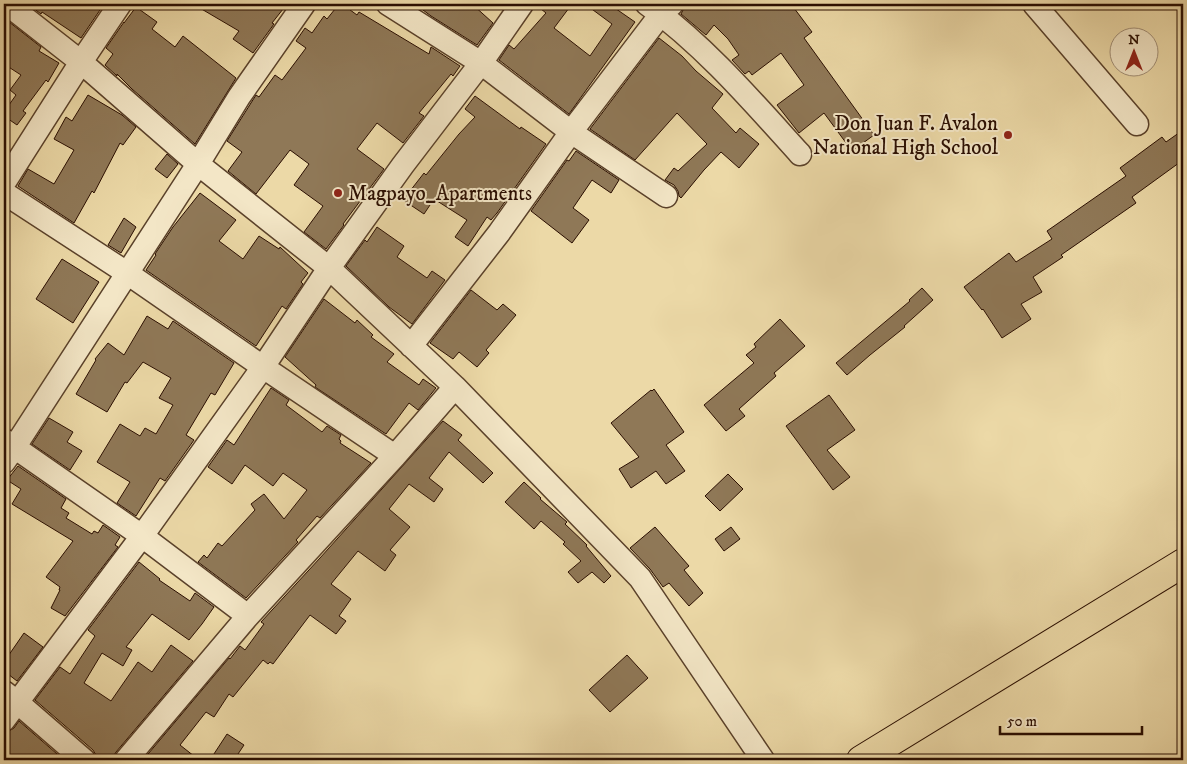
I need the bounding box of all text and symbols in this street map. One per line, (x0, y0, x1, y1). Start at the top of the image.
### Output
north arrow (1110, 28, 1160, 78)
text: N (1128, 31, 1140, 49)
place label: Don Juan F. Avalon National High School (813, 111, 999, 161)
marker: Don Juan F. Avalon National High School (1002, 129, 1014, 141)
place label: Magpayo_Apartments (348, 181, 532, 207)
marker: Magpayo_Apartments (332, 187, 344, 199)
scale bar (1000, 704, 1142, 736)
text: 50 m (1007, 712, 1037, 731)

